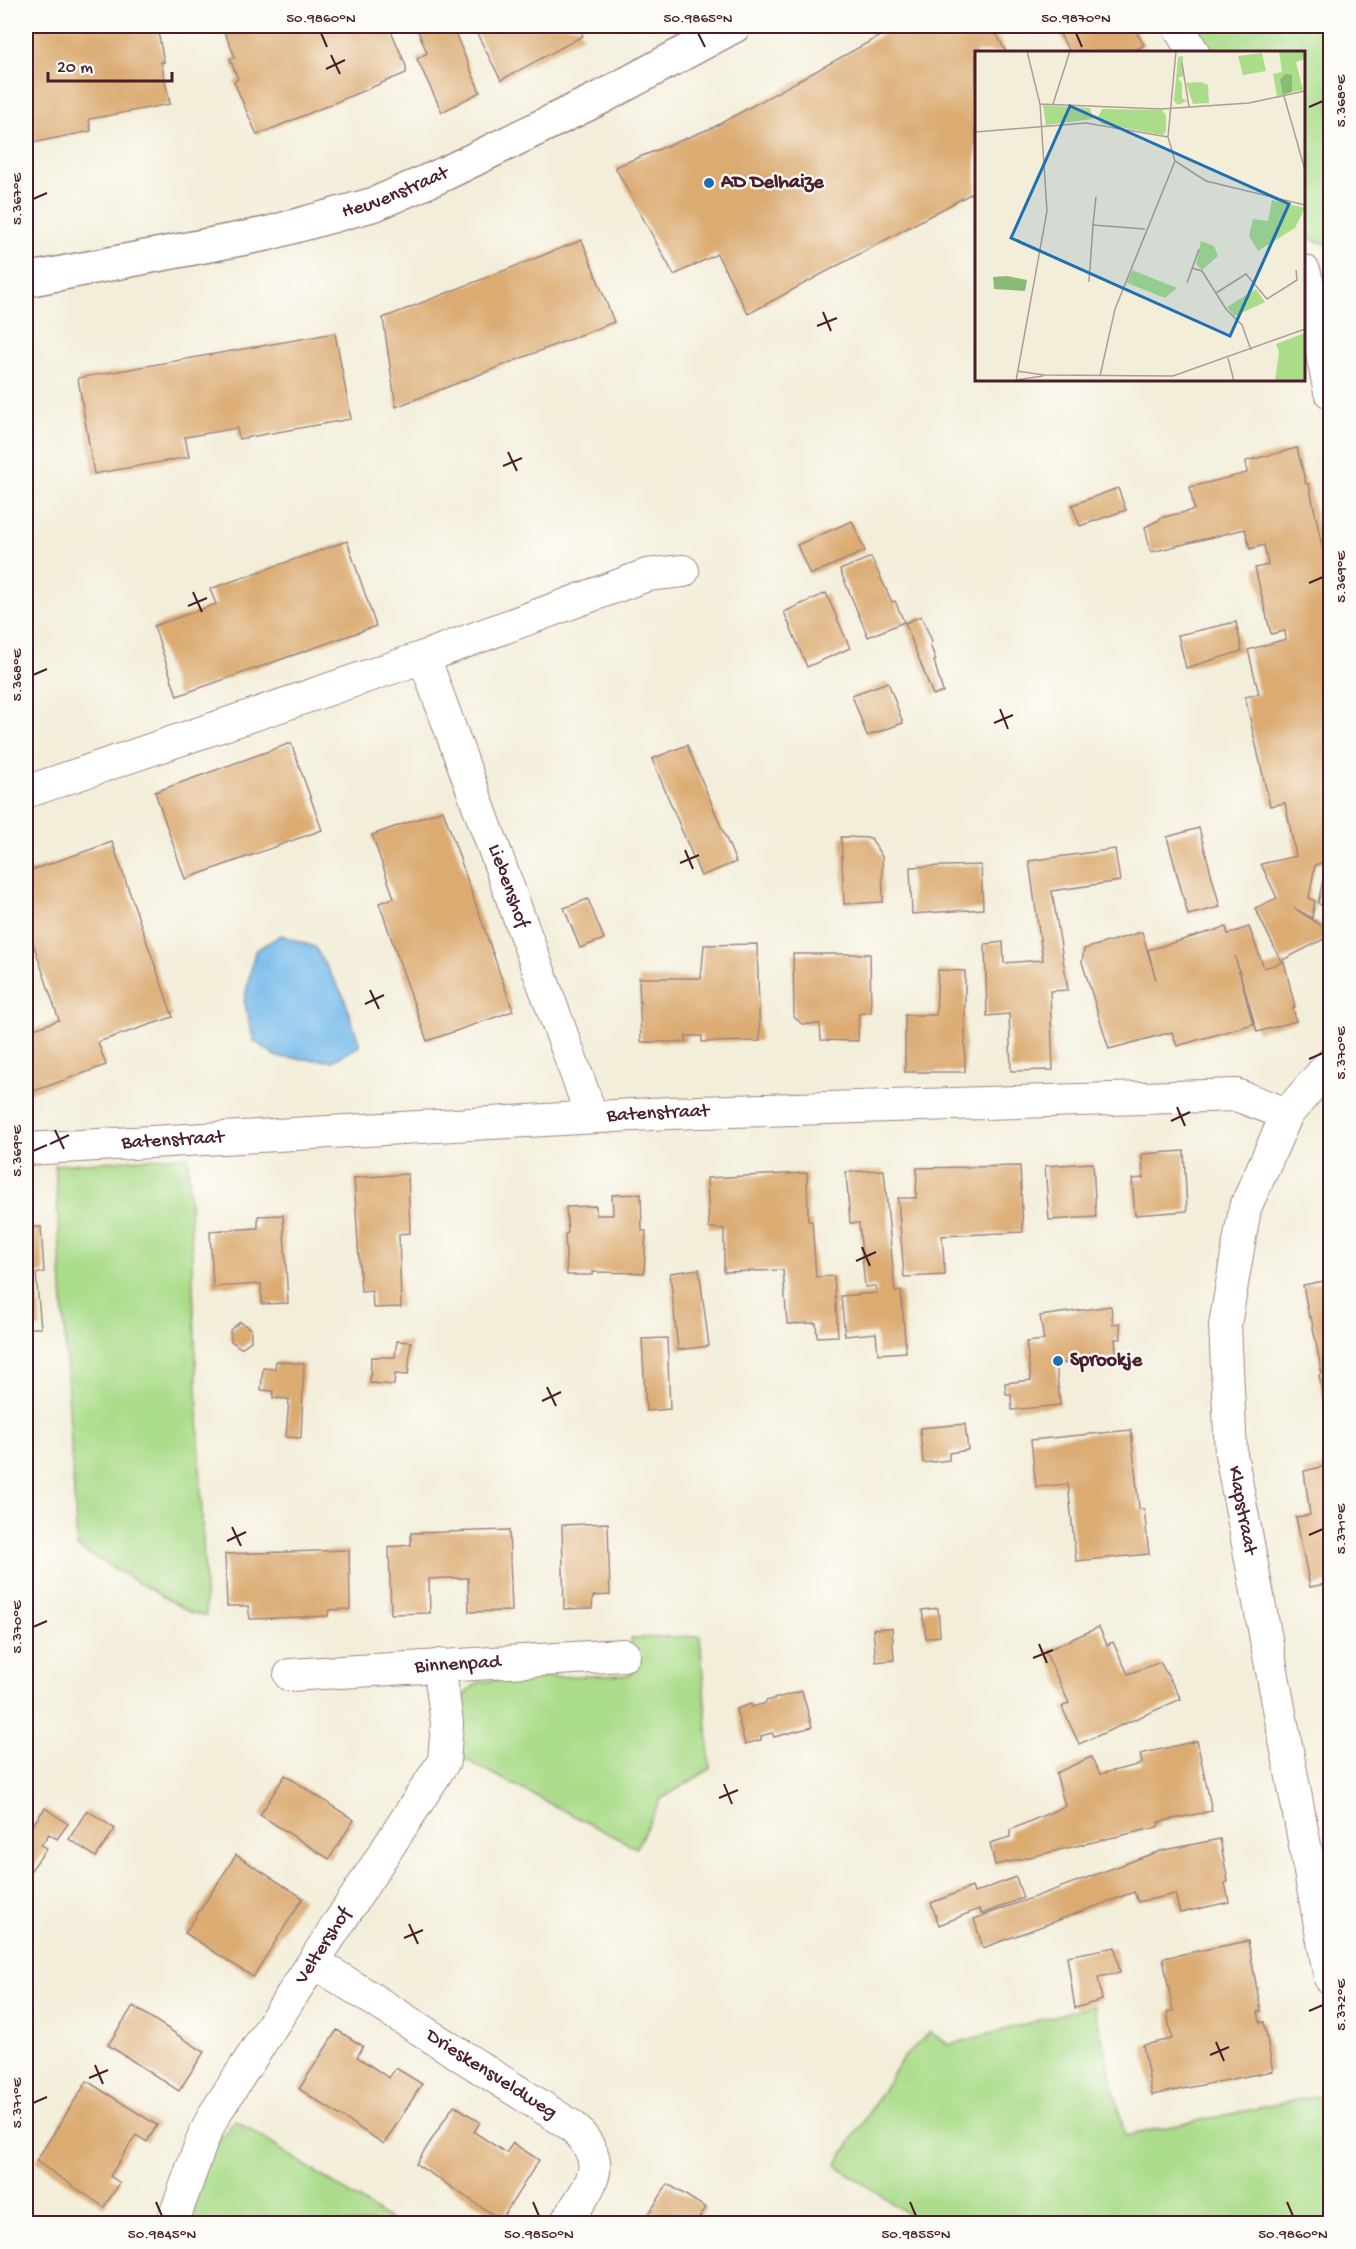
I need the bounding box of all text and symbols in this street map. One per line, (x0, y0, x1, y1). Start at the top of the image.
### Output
text: 50.9860°N (286, 10, 356, 28)
text: 50.9865°N (664, 10, 733, 28)
text: 50.9870°N (1041, 10, 1111, 28)
scale bar (48, 45, 172, 83)
inset map (975, 51, 1305, 381)
text: 20 m (57, 58, 93, 79)
text: 5.368°E (1333, 74, 1351, 127)
street label: Heuvenstraat (339, 161, 454, 224)
text: 5.367°E (9, 172, 27, 225)
place label: AD Delhaize (720, 172, 824, 195)
marker: AD Delhaize (702, 176, 716, 190)
text: 5.369°E (1333, 551, 1351, 603)
text: 5.368°E (9, 648, 27, 701)
street label: Liebenshof (482, 841, 534, 933)
text: 5.370°E (1333, 1026, 1351, 1079)
street label: Batenstraat (605, 1100, 711, 1128)
text: 5.369°E (9, 1125, 27, 1177)
street label: Batenstraat (120, 1126, 226, 1155)
place label: Sprookje (1070, 1350, 1143, 1373)
marker: Sprookje (1051, 1354, 1065, 1368)
street label: Klapstraat (1222, 1464, 1262, 1558)
text: 5.371°E (1333, 1503, 1351, 1554)
text: 5.370°E (9, 1600, 27, 1653)
street label: Binnenpad (413, 1651, 504, 1679)
street label: Veltershof (290, 1902, 358, 1990)
text: 5.372°E (1333, 1979, 1351, 2031)
street label: Drieskensveldweg (420, 2023, 561, 2125)
text: 5.371°E (9, 2077, 27, 2128)
text: 50.9845°N (128, 2226, 196, 2244)
text: 50.9850°N (504, 2226, 574, 2244)
text: 50.9855°N (881, 2226, 951, 2244)
text: 50.9860°N (1258, 2226, 1328, 2244)

